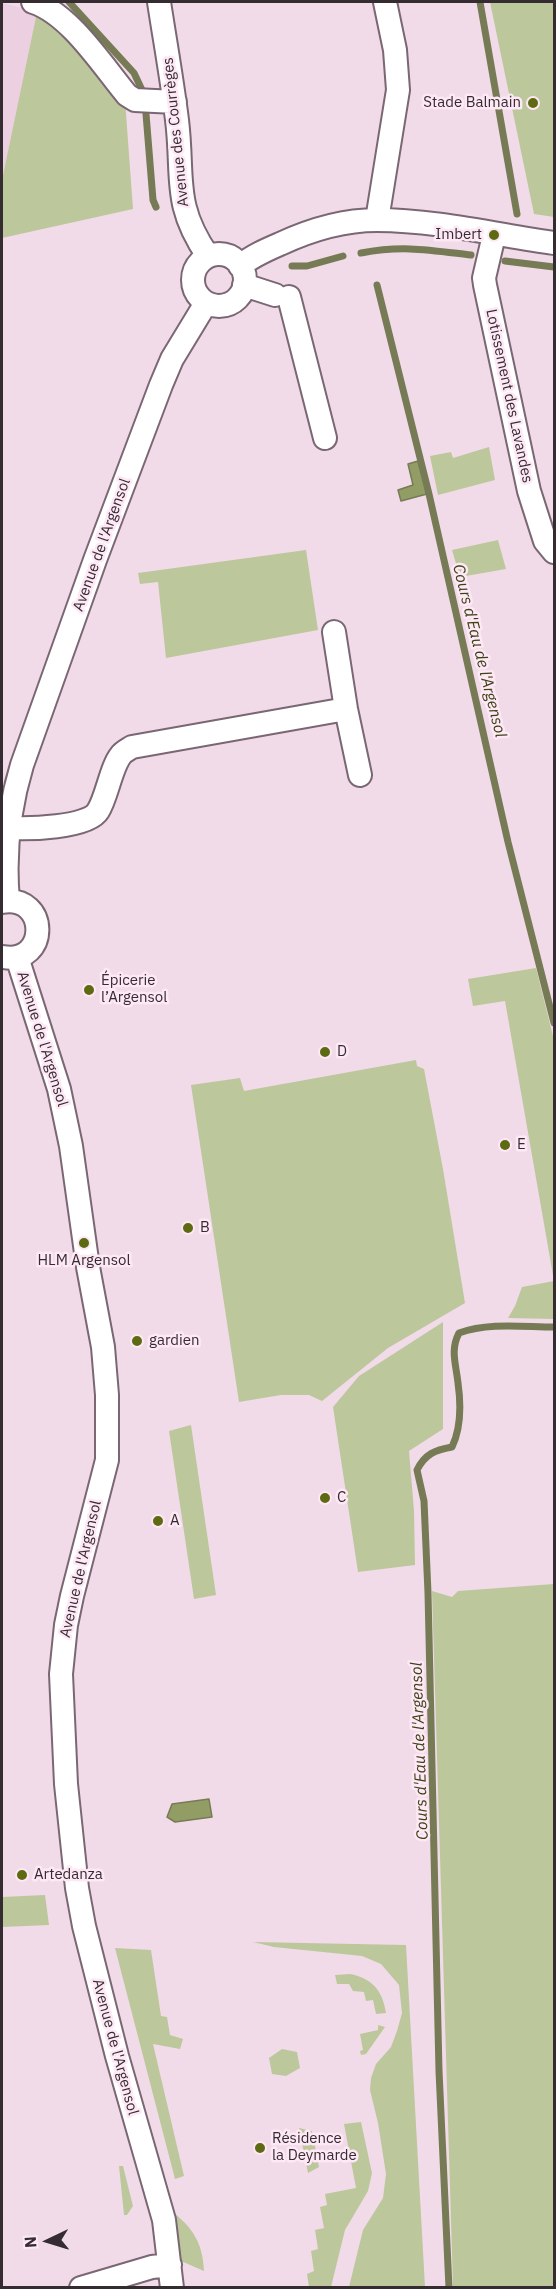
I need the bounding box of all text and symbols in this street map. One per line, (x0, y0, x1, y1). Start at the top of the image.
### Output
street label: Avenue des Courrèges (159, 56, 193, 208)
place label: Stade Balmain (423, 94, 521, 112)
marker: Stade Balmain (526, 96, 540, 110)
place label: Imbert (435, 226, 482, 244)
marker: Imbert (487, 228, 501, 242)
street label: Lotissement des Lavandes (482, 307, 536, 485)
street label: Avenue de l'Argensol (70, 476, 134, 614)
water label: Cours d'Eau de l'Argensol (448, 562, 510, 740)
street label: Avenue de l'Argensol (13, 969, 71, 1109)
place label: Épicerie l’Argensol (101, 972, 167, 1007)
marker: Épicerie l’Argensol (82, 983, 96, 997)
place label: D (337, 1043, 347, 1061)
marker: D (318, 1045, 332, 1059)
place label: E (517, 1136, 526, 1154)
marker: E (498, 1138, 512, 1152)
place label: B (200, 1219, 210, 1237)
marker: B (181, 1221, 195, 1235)
marker: HLM Argensol (77, 1236, 91, 1250)
place label: HLM Argensol (38, 1252, 130, 1270)
place label: gardien (149, 1332, 200, 1350)
marker: gardien (130, 1334, 144, 1348)
place label: C (337, 1489, 346, 1507)
marker: C (318, 1491, 332, 1505)
street label: Avenue de l'Argensol (56, 1499, 106, 1639)
place label: A (170, 1512, 180, 1530)
marker: A (151, 1514, 165, 1528)
water label: Cours d'Eau de l'Argensol (407, 1662, 433, 1840)
place label: Artedanza (34, 1866, 103, 1884)
marker: Artedanza (15, 1868, 29, 1882)
street label: Avenue de l'Argensol (88, 1977, 142, 2117)
place label: Résidence la Deymarde (272, 2130, 357, 2165)
marker: Résidence la Deymarde (253, 2141, 267, 2155)
north arrow (18, 2211, 78, 2271)
text: N (20, 2236, 40, 2249)

